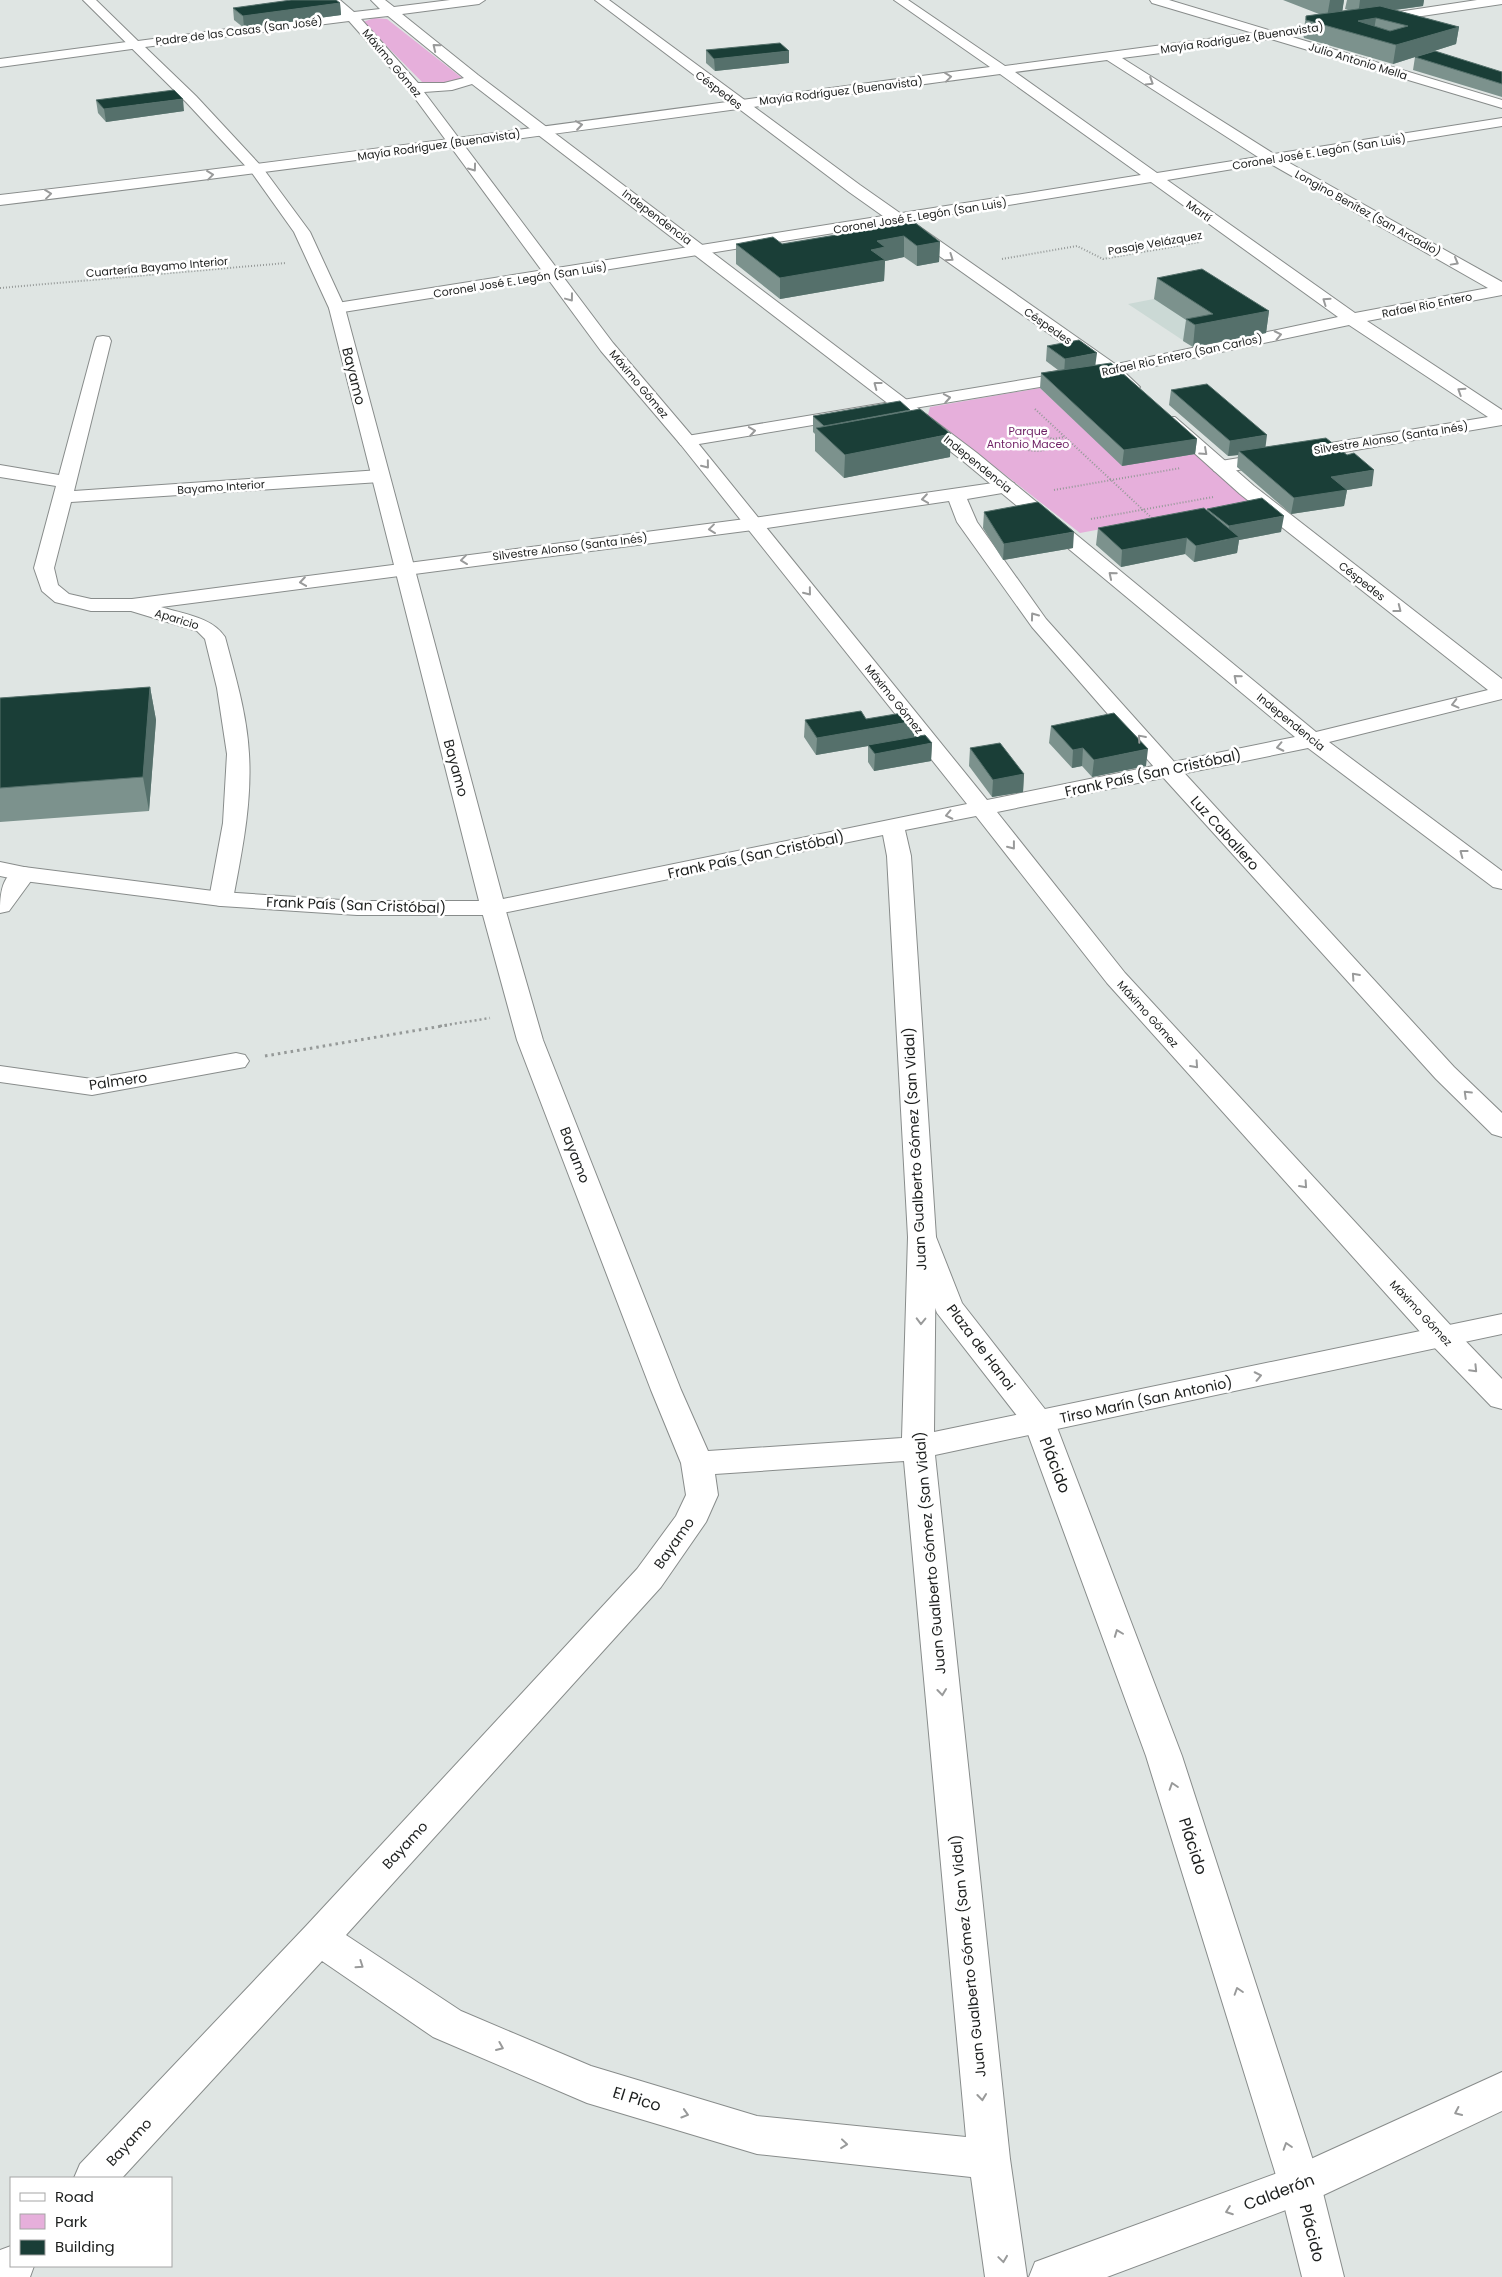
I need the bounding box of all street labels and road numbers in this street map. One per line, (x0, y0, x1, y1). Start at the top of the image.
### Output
street label: Padre de las Casas (San José) (155, 13, 323, 49)
street label: Mayía Rodríguez (Buenavista) (1159, 19, 1325, 57)
street label: Máximo Gómez (359, 25, 425, 101)
street label: Julio Antonio Mella (1307, 38, 1409, 84)
street label: Céspedes (692, 67, 746, 113)
street label: Mayía Rodríguez (Buenavista) (758, 73, 924, 109)
street label: Mayía Rodríguez (Buenavista) (356, 126, 522, 164)
street label: Coronel José E. Legón (San Luis) (1231, 130, 1407, 174)
street label: Longino Benítez (San Arcadio) (1292, 166, 1444, 260)
street label: Independencia (619, 186, 695, 248)
street label: Coronel José E. Legón (San Luis) (832, 194, 1008, 238)
street label: Martí (1183, 196, 1215, 226)
street label: Pasaje Velázquez (1107, 227, 1203, 259)
street label: Cuartería Bayamo Interior (85, 253, 229, 281)
street label: Coronel José E. Legón (San Luis) (432, 258, 608, 302)
street label: Rafael Rio Entero (1380, 288, 1474, 322)
street label: Céspedes (1021, 304, 1075, 349)
street label: Rafael Rio Entero (San Carlos) (1100, 330, 1264, 380)
street label: Bayamo (337, 345, 371, 407)
street label: Máximo Gómez (606, 346, 672, 422)
street label: Silvestre Alonso (Santa Inés) (1313, 418, 1469, 458)
street label: Independencia (941, 432, 1015, 496)
street label: Bayamo Interior (177, 476, 265, 498)
street label: Silvestre Alonso (Santa Inés) (492, 530, 648, 564)
street label: Céspedes (1335, 558, 1389, 604)
street label: Aparicio (153, 605, 201, 633)
street label: Máximo Gómez (861, 661, 927, 737)
street label: Independencia (1254, 690, 1328, 754)
street label: Bayamo (439, 737, 473, 799)
street label: Frank País (San Cristóbal) (1063, 745, 1243, 801)
street label: Luz Caballero (1186, 791, 1264, 875)
street label: Frank País (San Cristóbal) (666, 827, 846, 883)
street label: Frank País (San Cristóbal) (266, 892, 446, 918)
street label: Máximo Gómez (1114, 977, 1182, 1051)
street label: Juan Gualberto Gómez (San Vidal) (899, 1027, 931, 1271)
street label: Palmero (88, 1067, 148, 1095)
street label: Bayamo (555, 1124, 595, 1186)
street label: Máximo Gómez (1386, 1276, 1456, 1350)
street label: Plaza de Hanoi (942, 1300, 1020, 1394)
street label: Tirso Marín (San Antonio) (1058, 1372, 1234, 1428)
street label: Juan Gualberto Gómez (San Vidal) (909, 1431, 951, 1675)
street label: Plácido (1034, 1433, 1076, 1497)
street label: Bayamo (649, 1513, 699, 1573)
street label: Plácido (1173, 1815, 1213, 1877)
street label: Bayamo (378, 1817, 432, 1873)
street label: Juan Gualberto Gómez (San Vidal) (945, 1834, 991, 2078)
street label: El Pico (610, 2081, 664, 2117)
street label: Bayamo (102, 2114, 156, 2170)
street label: Calderón (1240, 2168, 1318, 2216)
street label: Plácido (1294, 2202, 1330, 2264)

